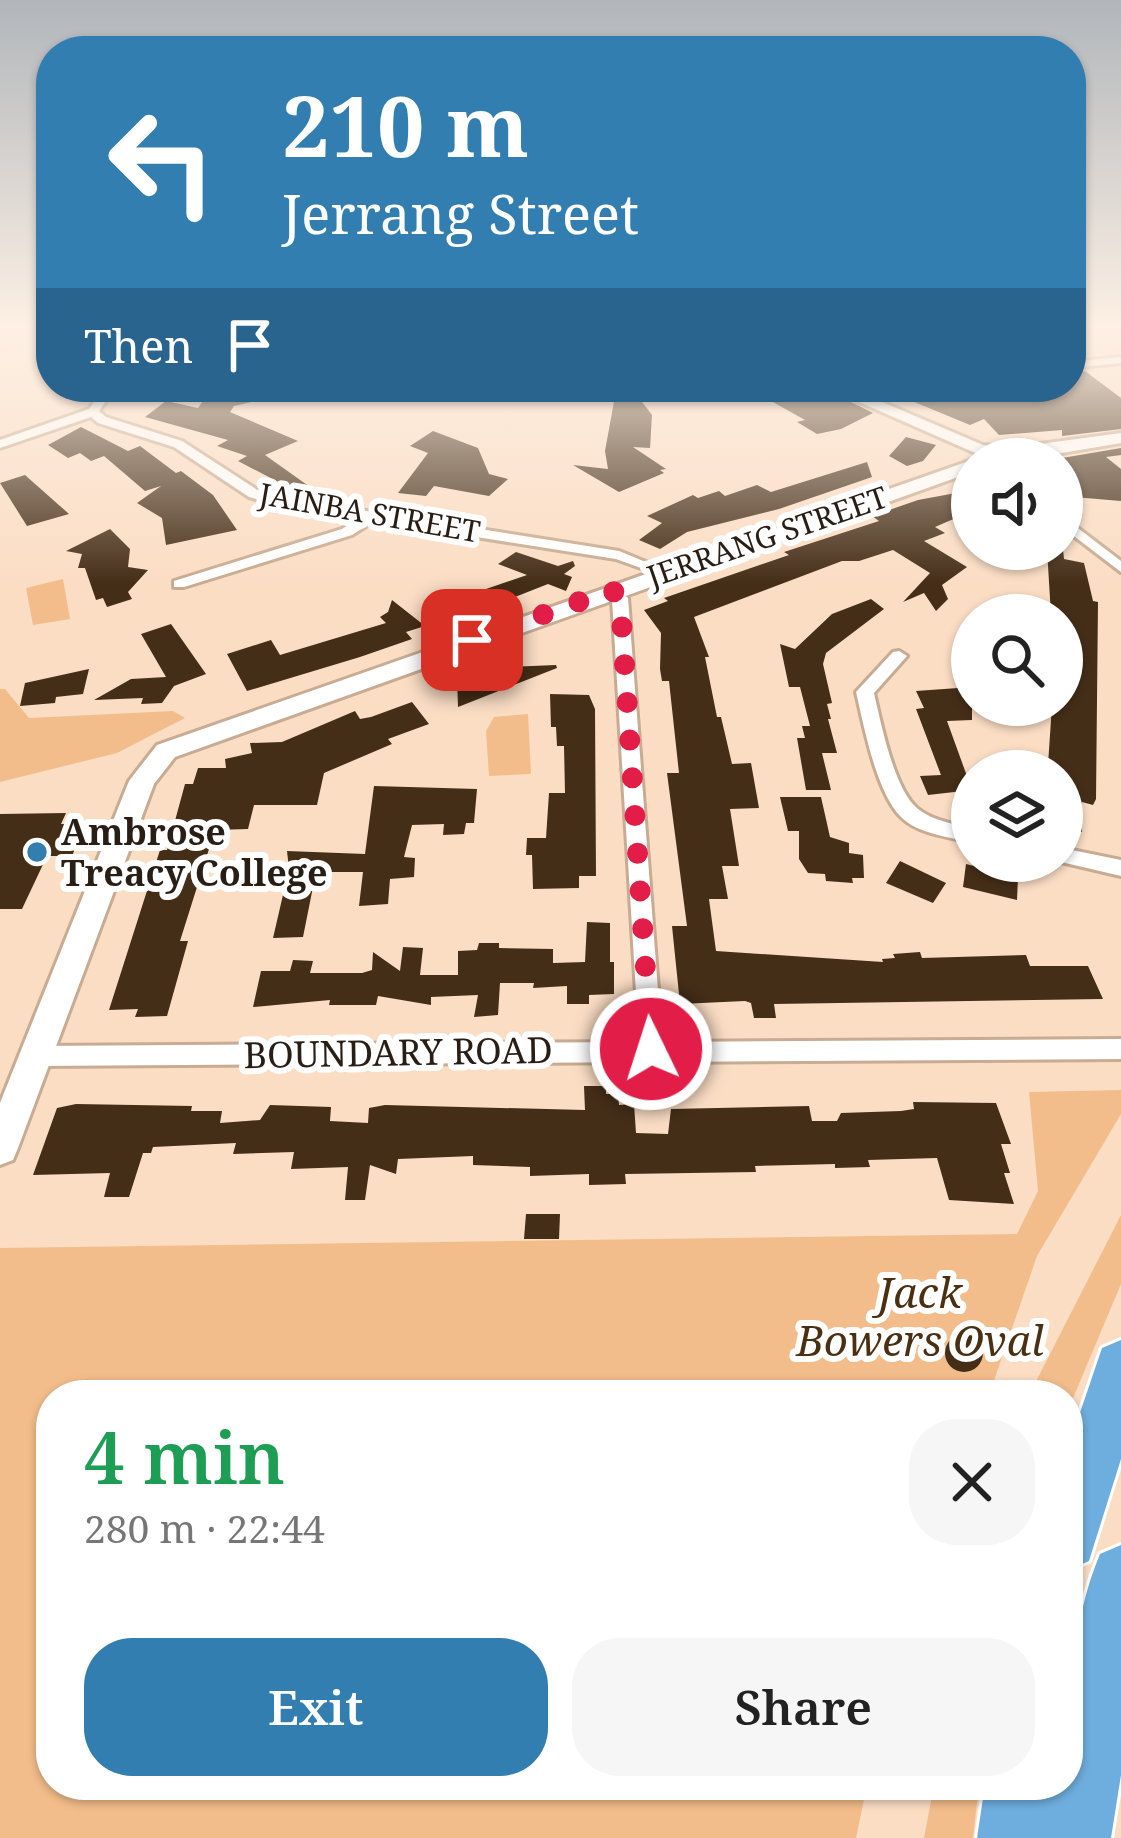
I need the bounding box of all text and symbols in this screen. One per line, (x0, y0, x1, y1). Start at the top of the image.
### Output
text: 210 m (282, 67, 529, 182)
icon: left (84, 84, 240, 240)
text: Jerrang Street (282, 176, 639, 250)
icon: arrive (217, 312, 283, 378)
text: Then (84, 315, 193, 376)
map controls (951, 438, 1083, 882)
button: sound (951, 438, 1083, 570)
street label: JAINBA STREET (256, 472, 484, 552)
street label: JERRANG STREET (640, 476, 893, 597)
pin (421, 589, 523, 691)
button: search (951, 594, 1083, 726)
icon: arrive (439, 607, 505, 673)
button: layers (951, 750, 1083, 882)
place label: Ambrose Treacy College (61, 807, 328, 897)
marker: Ambrose Treacy College (24, 839, 50, 865)
position arrow (588, 986, 714, 1112)
street label: BOUNDARY ROAD (243, 1025, 553, 1079)
park label: Jack Bowers Oval (795, 1263, 1044, 1368)
text: 4 min (84, 1407, 285, 1505)
button: close (909, 1419, 1035, 1545)
text: 280 m · 22:44 (84, 1501, 325, 1554)
button: Exit (84, 1638, 548, 1776)
button: Share (572, 1638, 1035, 1776)

